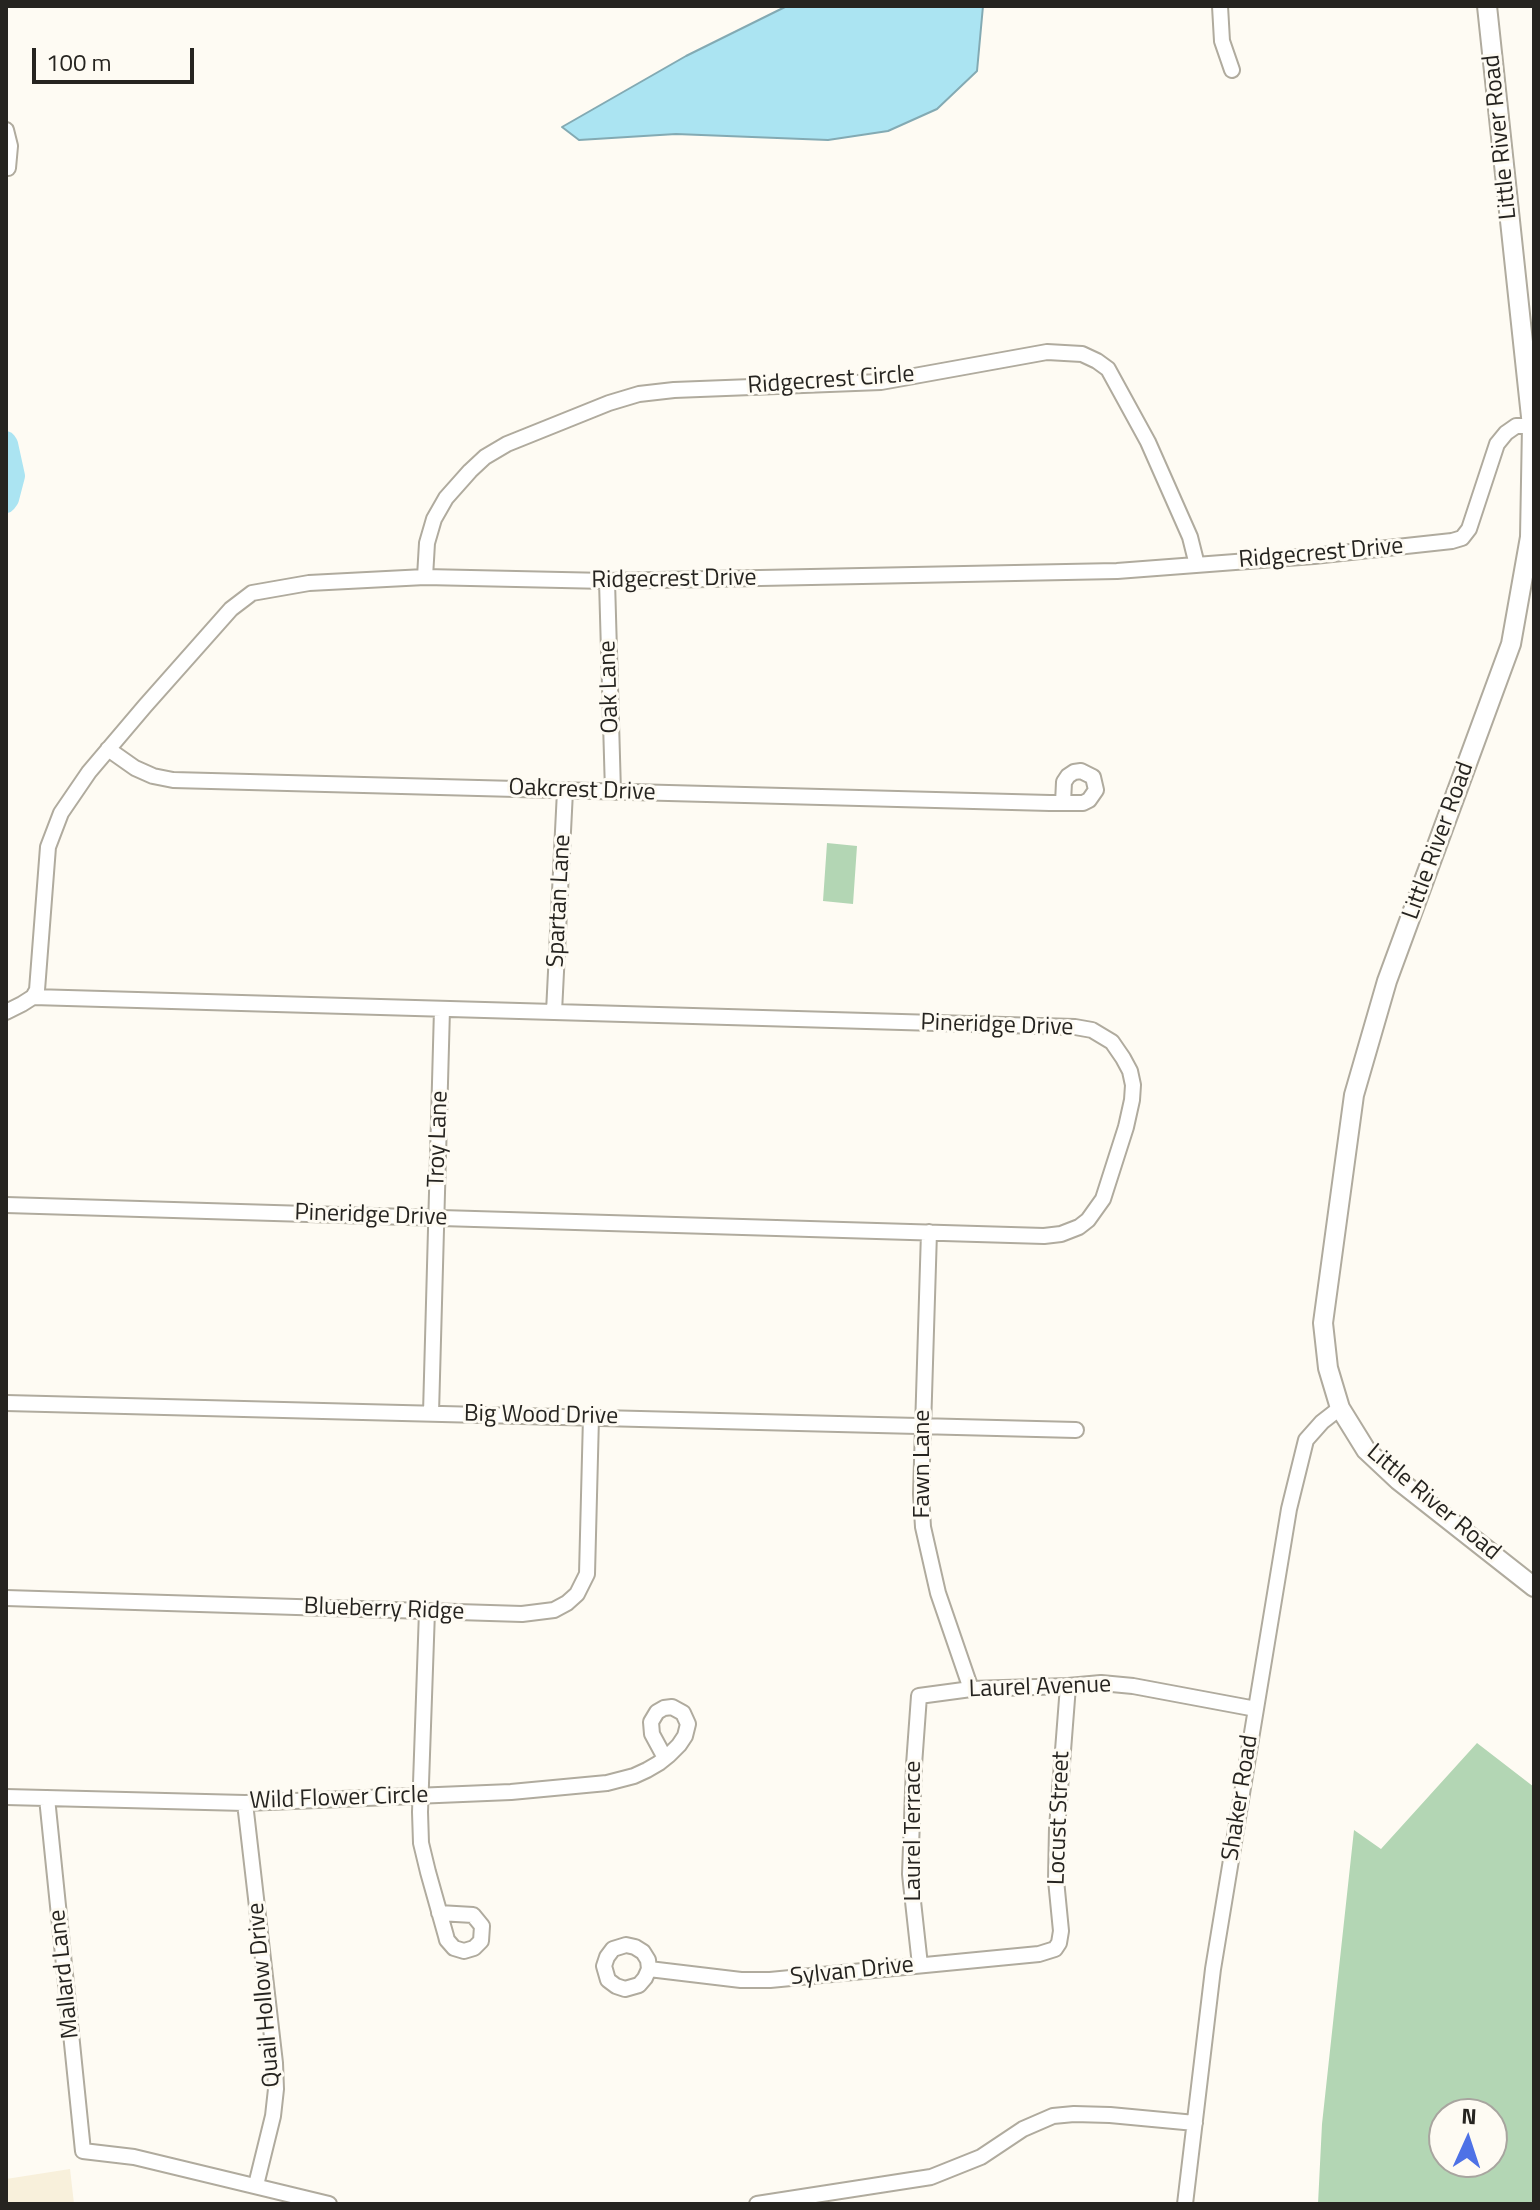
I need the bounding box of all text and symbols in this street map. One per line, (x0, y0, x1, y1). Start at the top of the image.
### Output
scale bar (36, 32, 198, 82)
text: 100 m (46, 44, 112, 80)
street label: Little River Road (1478, 53, 1524, 221)
street label: Ridgecrest Circle (747, 361, 915, 401)
street label: Ridgecrest Drive (1237, 532, 1405, 576)
street label: Ridgecrest Drive (591, 564, 757, 596)
street label: Oak Lane (594, 640, 626, 734)
street label: Little River Road (1397, 758, 1481, 924)
street label: Oakcrest Drive (508, 774, 656, 808)
street label: Spartan Lane (542, 834, 578, 968)
street label: Pineridge Drive (920, 1009, 1074, 1043)
street label: Troy Lane (423, 1090, 455, 1188)
street label: Pineridge Drive (294, 1199, 448, 1233)
street label: Big Wood Drive (464, 1400, 618, 1432)
street label: Fawn Lane (909, 1410, 937, 1518)
street label: Little River Road (1360, 1439, 1506, 1567)
street label: Blueberry Ridge (303, 1593, 465, 1627)
street label: Laurel Avenue (968, 1671, 1112, 1705)
street label: Shaker Road (1217, 1733, 1265, 1863)
street label: Locust Street (1043, 1751, 1077, 1885)
street label: Laurel Terrace (900, 1761, 928, 1901)
street label: Wild Flower Circle (249, 1781, 429, 1817)
street label: Quail Hollow Drive (243, 1902, 287, 2088)
street label: Mallard Lane (44, 1908, 86, 2040)
street label: Sylvan Drive (789, 1951, 915, 1993)
north arrow (1428, 2098, 1508, 2178)
text: N (1461, 2099, 1478, 2133)

